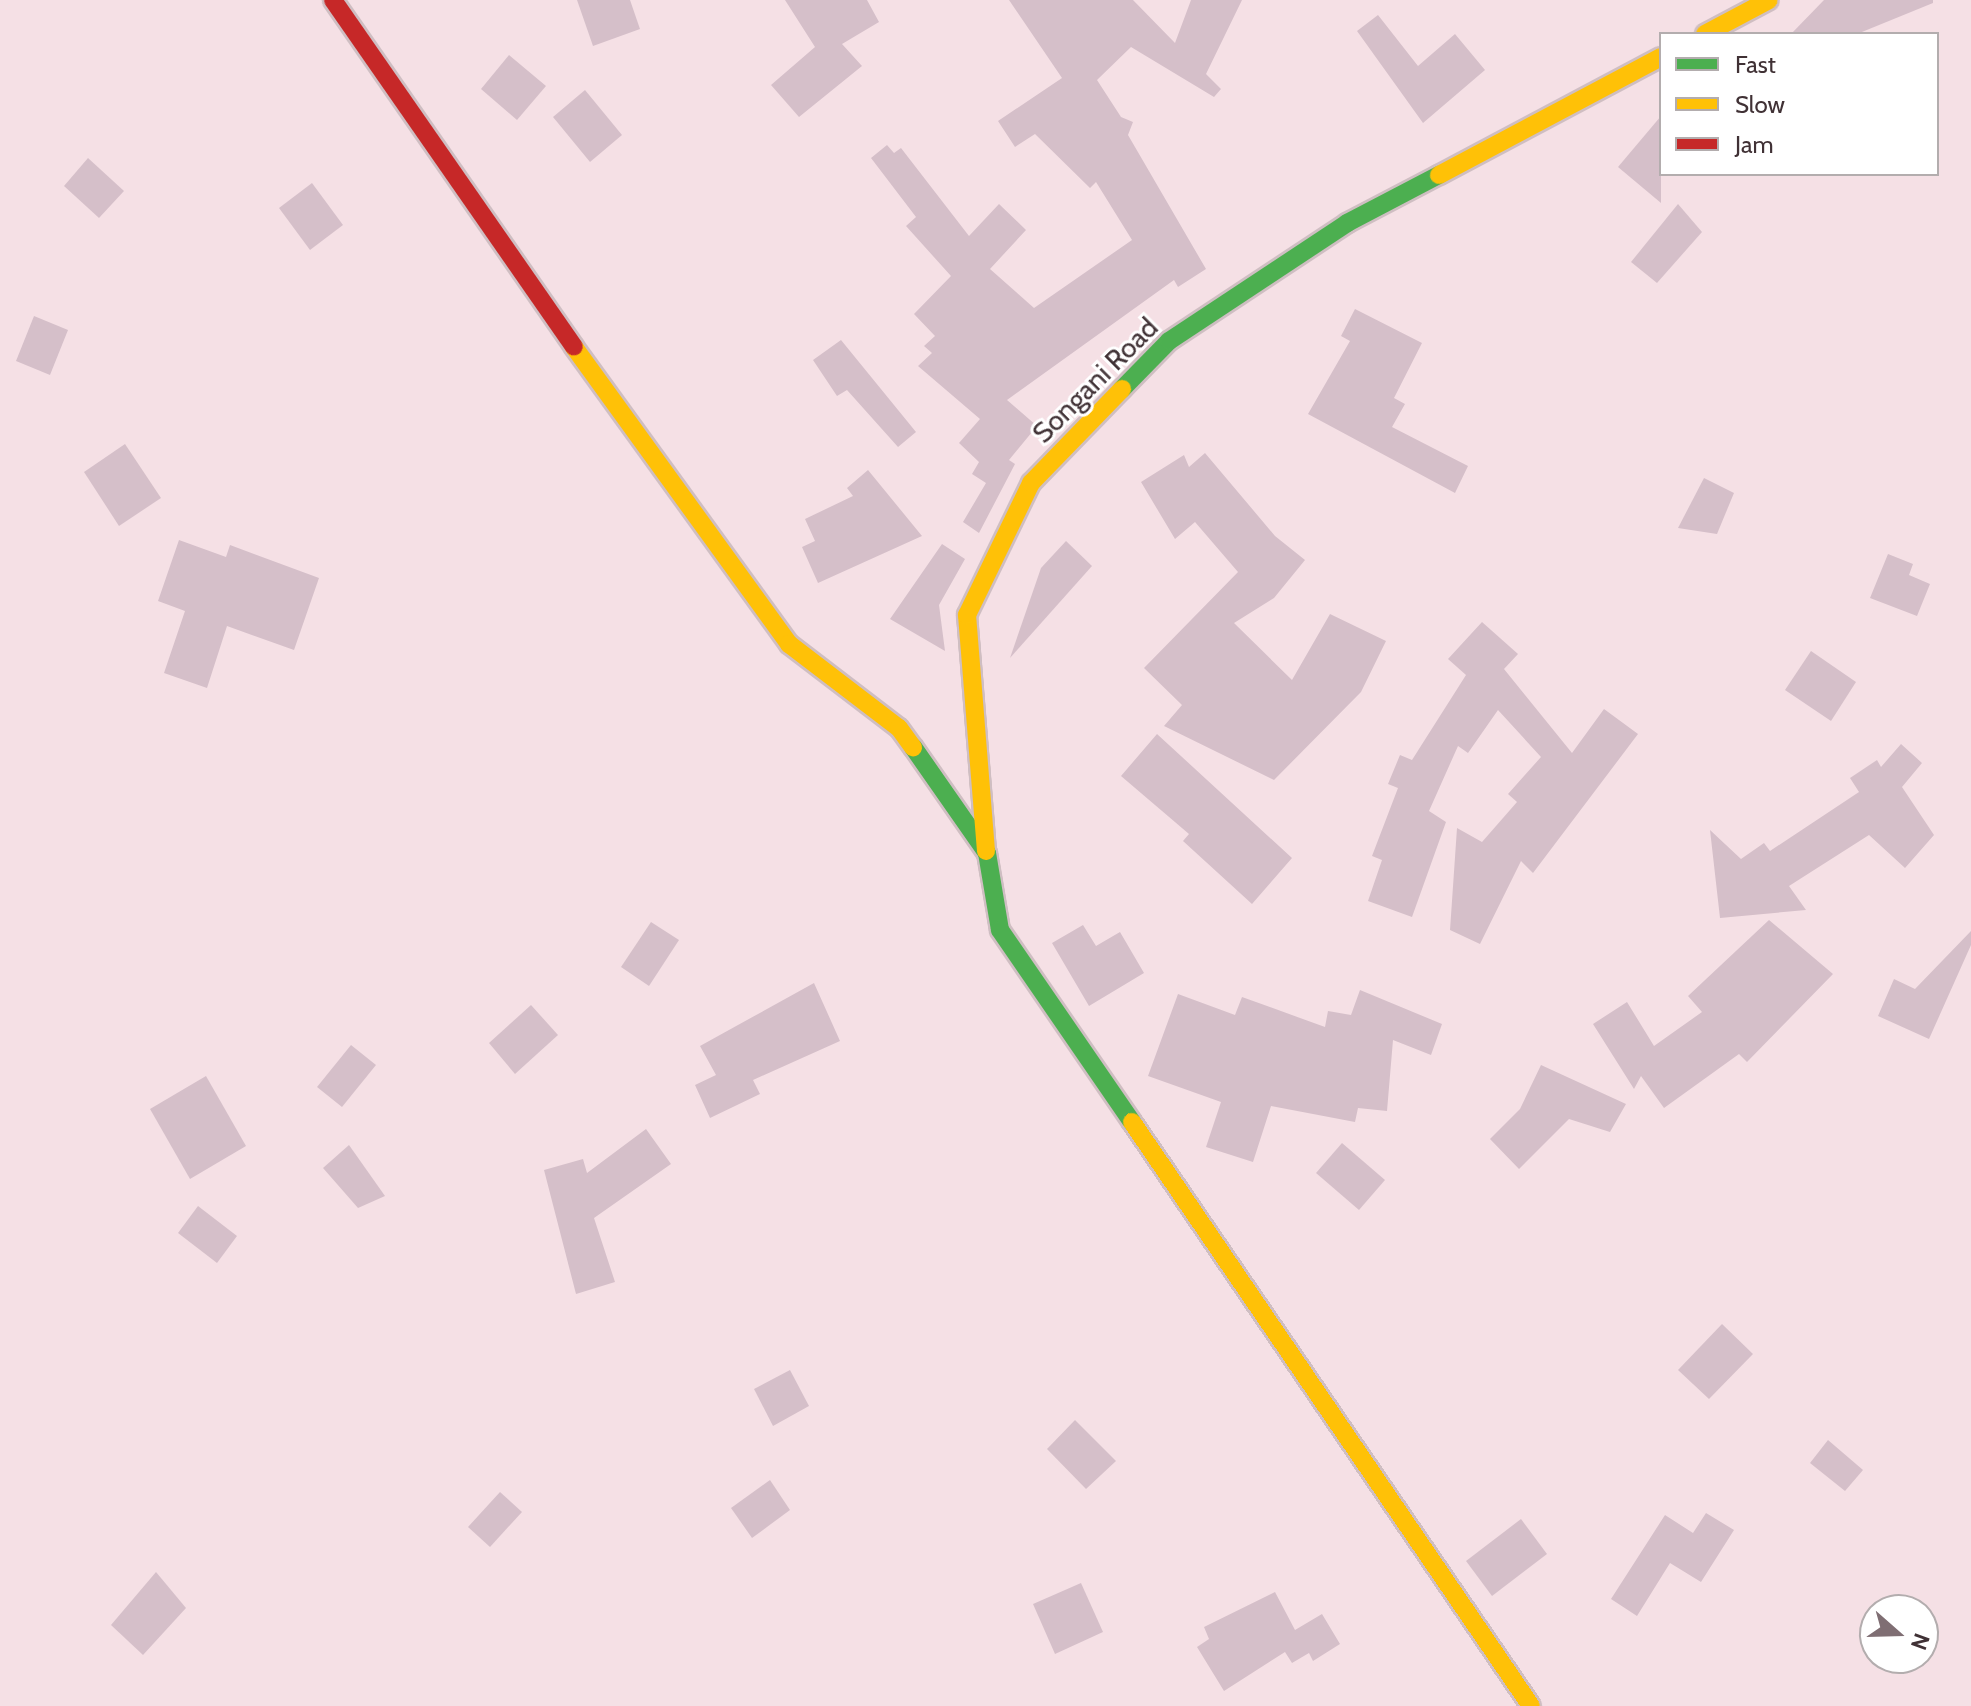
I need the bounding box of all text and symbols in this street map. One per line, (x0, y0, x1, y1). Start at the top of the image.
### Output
legend (1659, 32, 1939, 176)
text: Fast (1735, 50, 1776, 79)
text: Slow (1735, 90, 1785, 119)
text: Jam (1735, 130, 1773, 159)
street label: Songani Road (1025, 310, 1165, 450)
north arrow (1859, 1594, 1939, 1674)
text: N (1905, 1630, 1935, 1654)

